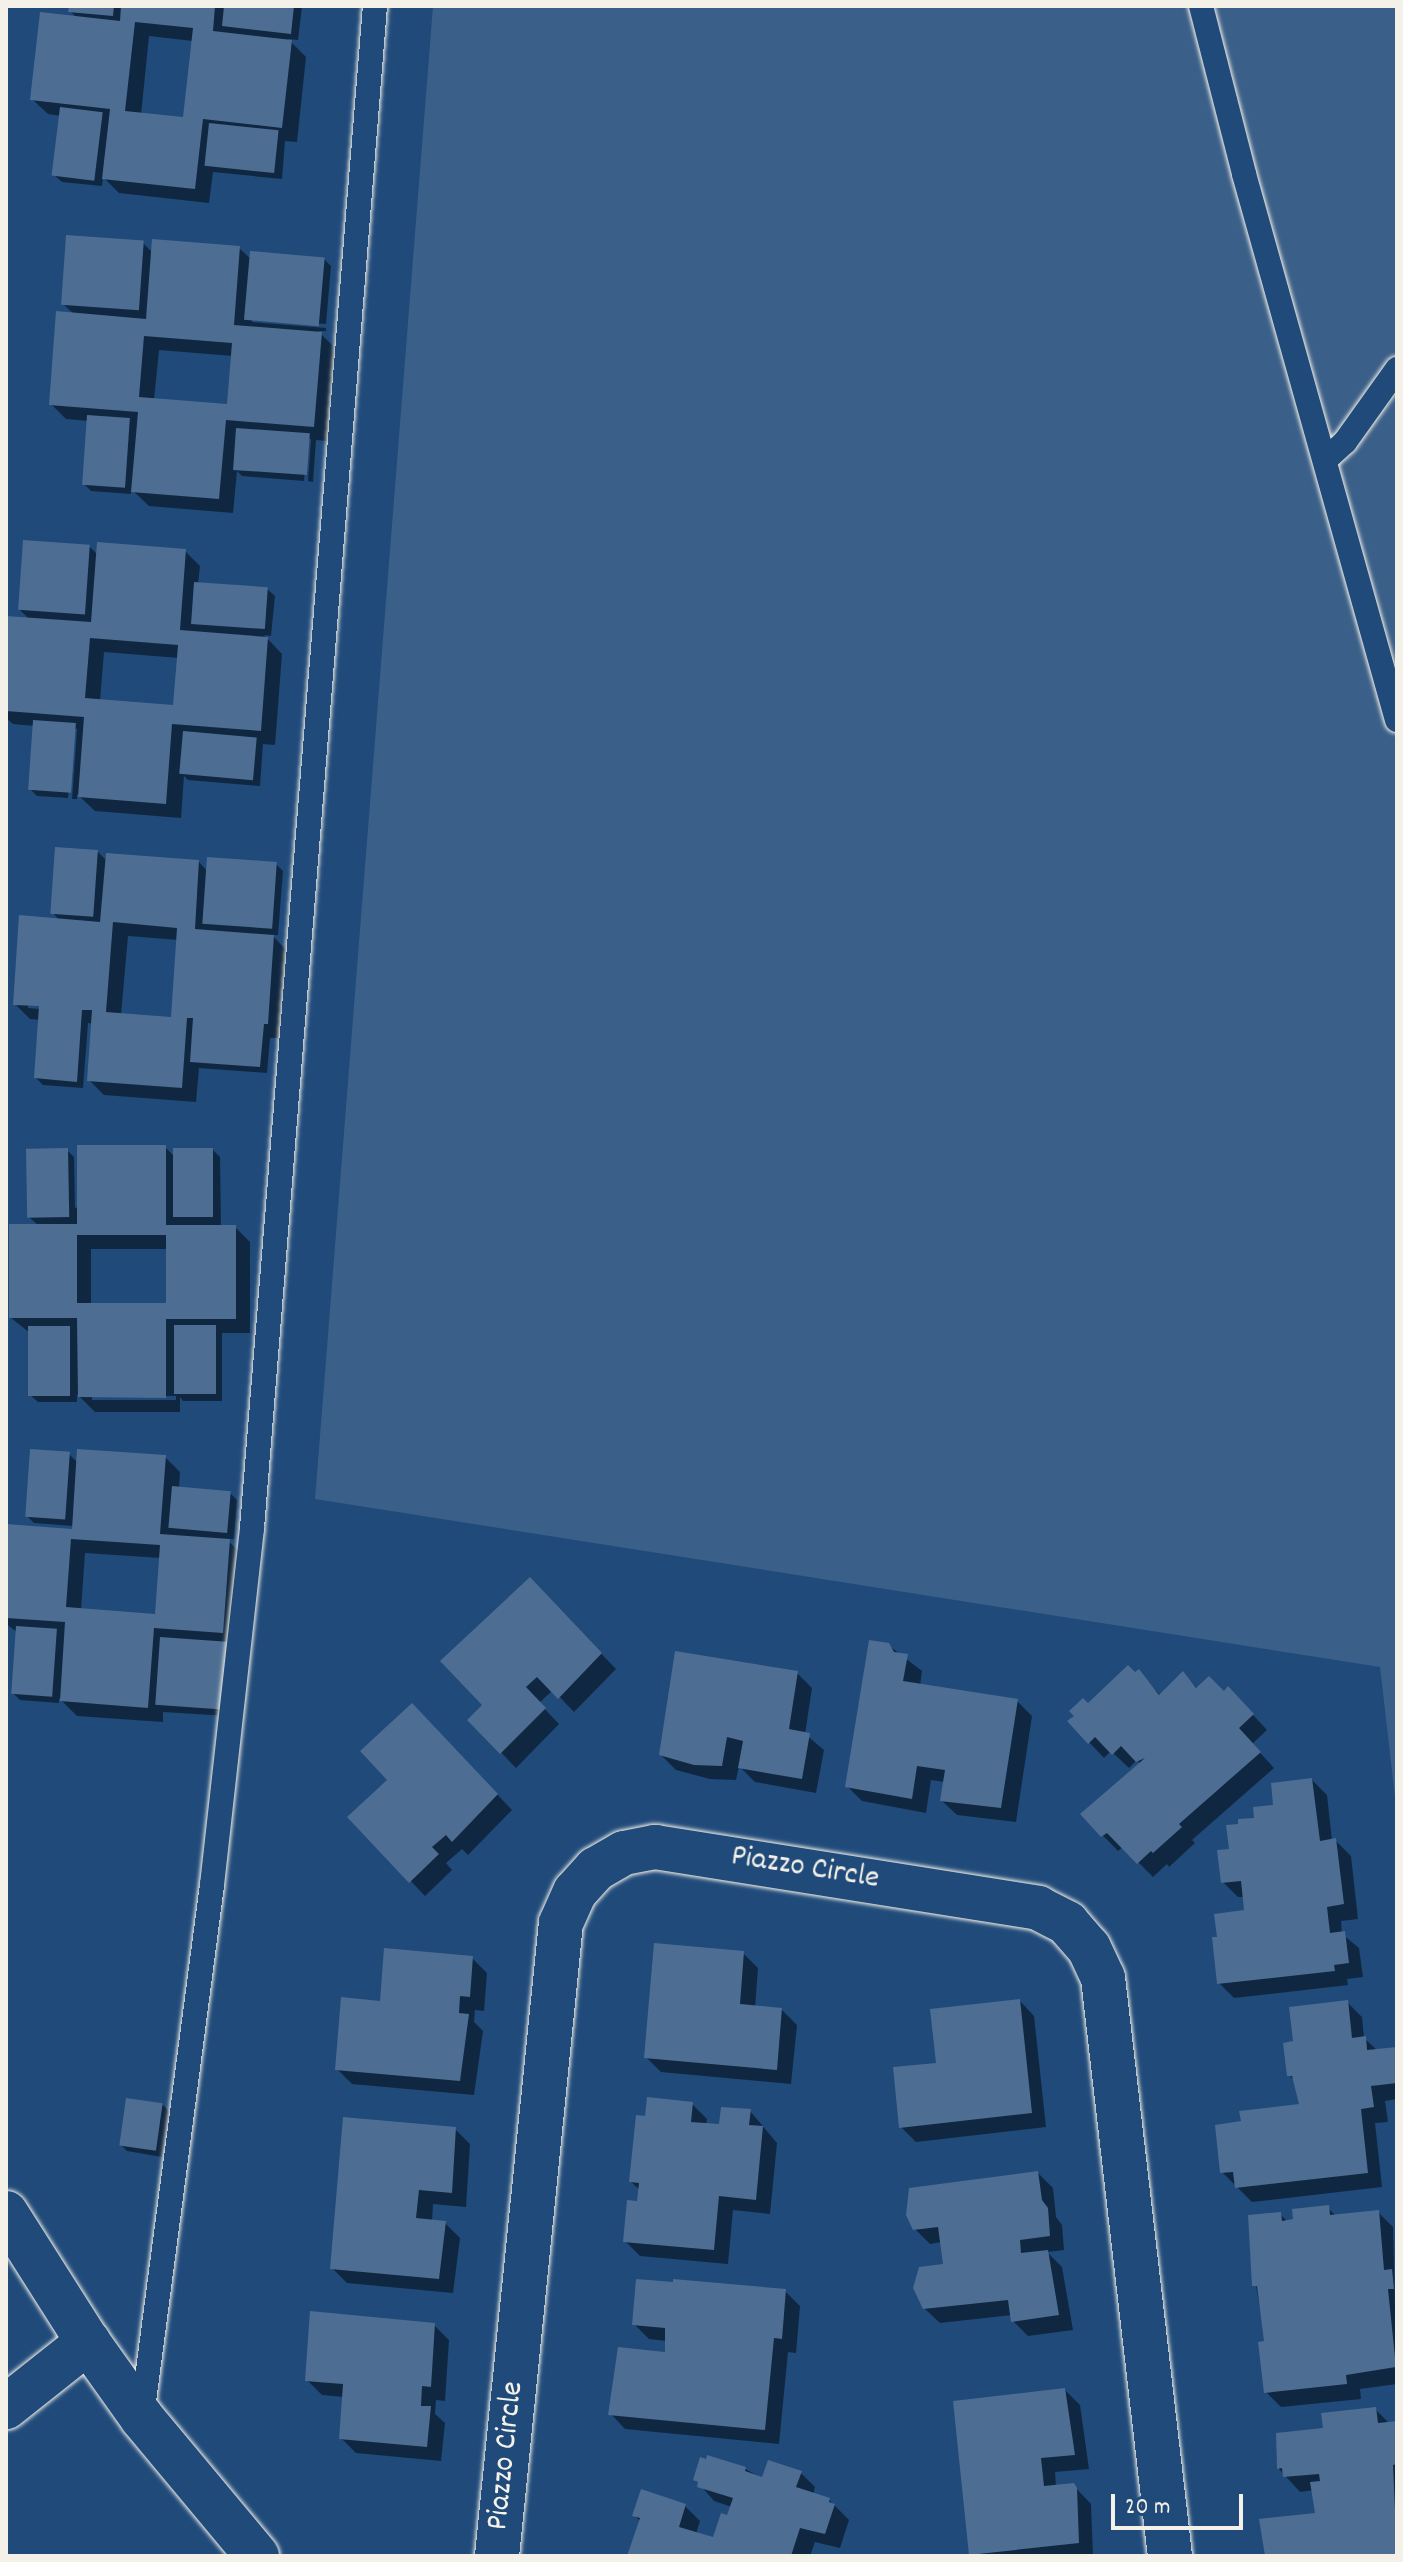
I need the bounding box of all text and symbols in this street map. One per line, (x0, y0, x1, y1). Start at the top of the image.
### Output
street label: Piazzo Circle (728, 1838, 882, 1900)
street label: Piazzo Circle (480, 2380, 534, 2532)
scale bar (1115, 2478, 1247, 2528)
text: 20 m (1125, 2491, 1171, 2525)

